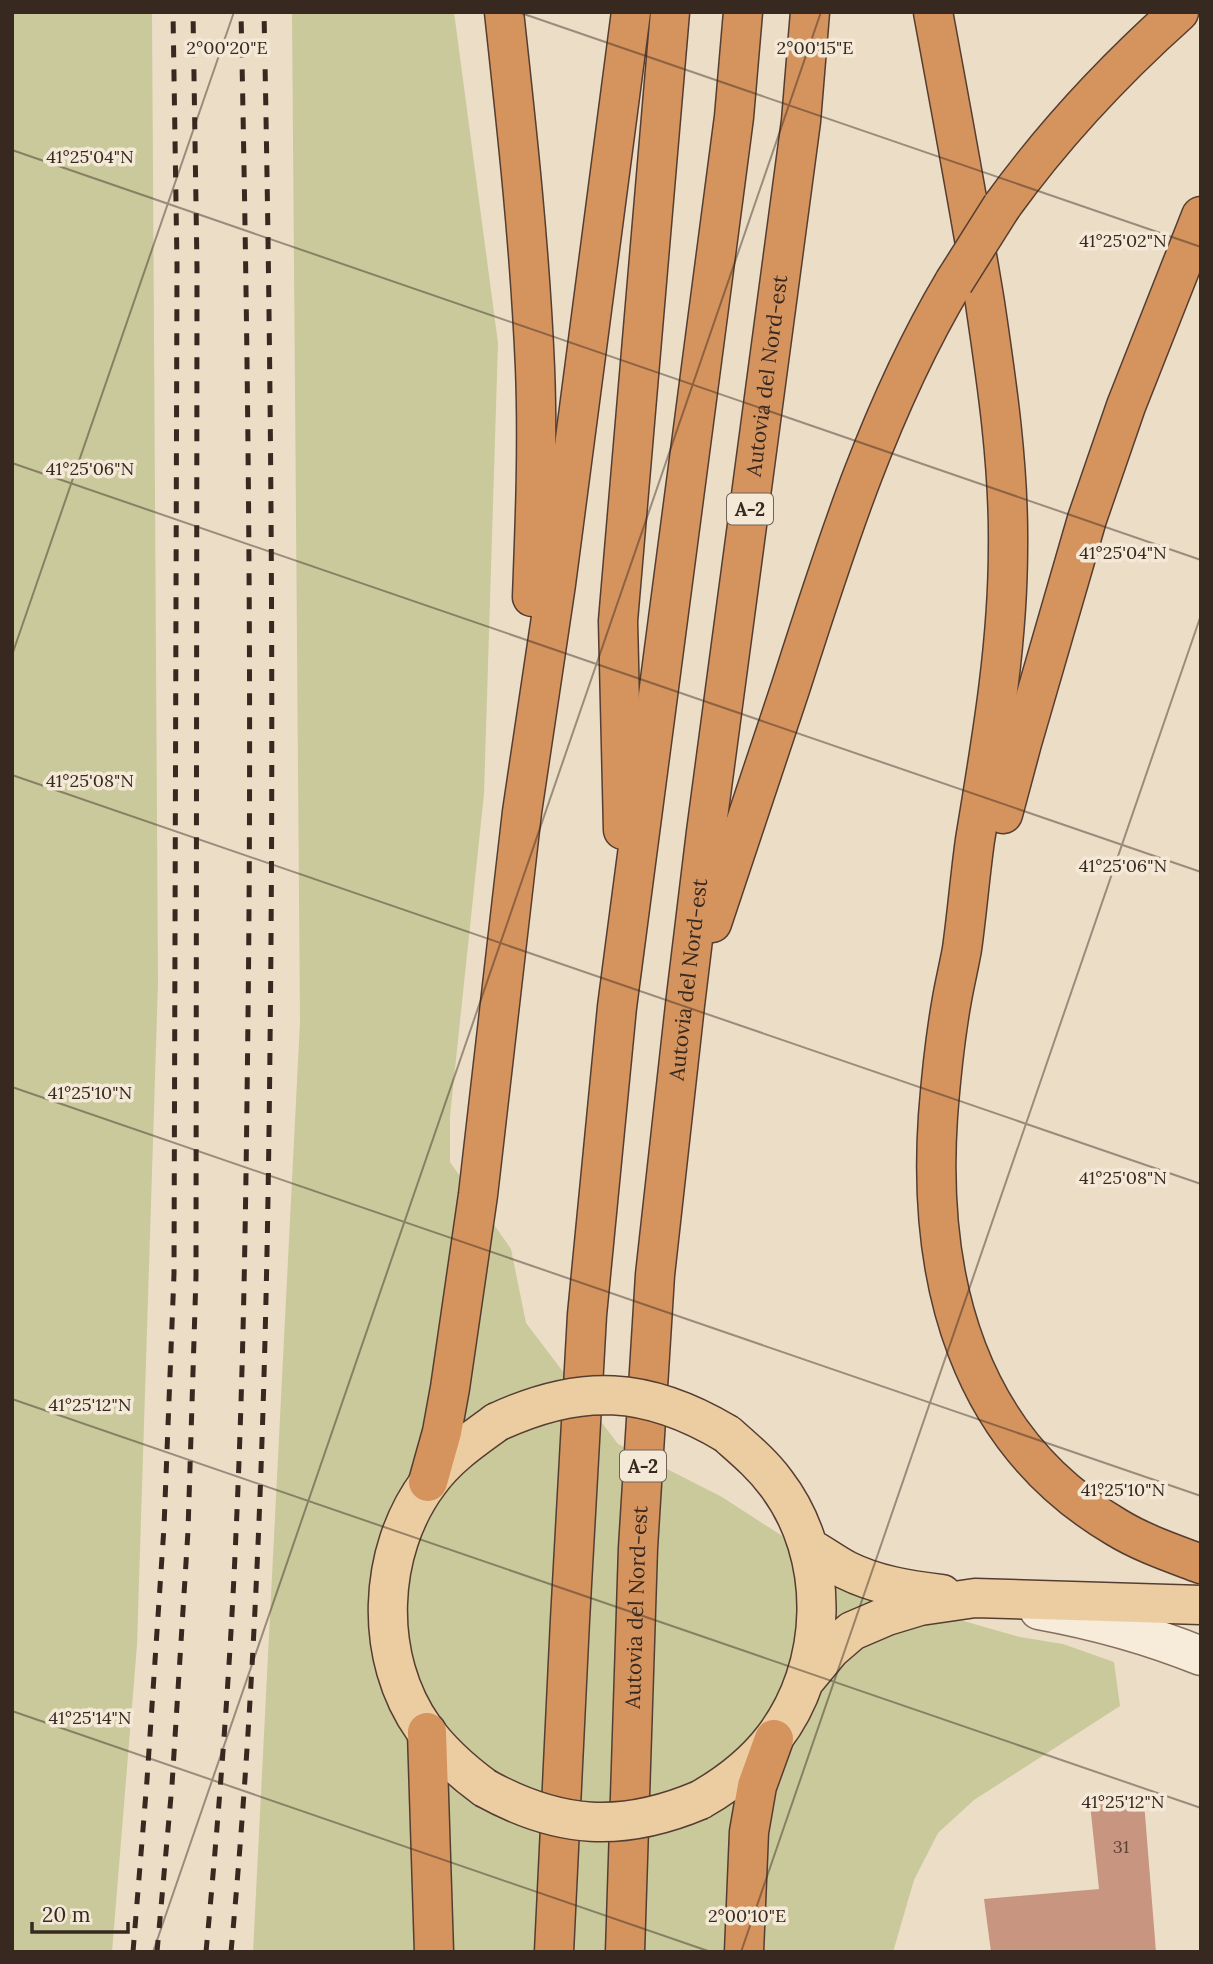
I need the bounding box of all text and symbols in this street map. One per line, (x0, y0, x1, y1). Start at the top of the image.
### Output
text: 2°00'20"E (186, 36, 268, 59)
text: 2°00'15"E (777, 36, 853, 59)
text: 41°25'04"N (46, 145, 134, 168)
text: 41°25'02"N (1079, 229, 1167, 252)
street label: Autovia del Nord-est (739, 272, 793, 479)
text: 41°25'06"N (46, 457, 134, 480)
road number: A-2 (727, 494, 773, 524)
text: 41°25'04"N (1079, 541, 1167, 564)
text: 41°25'08"N (46, 769, 134, 792)
text: 41°25'06"N (1079, 854, 1167, 877)
street label: Autovia del Nord-est (663, 876, 713, 1083)
text: 41°25'10"N (48, 1081, 132, 1104)
text: 41°25'08"N (1079, 1166, 1167, 1189)
text: 41°25'12"N (49, 1393, 131, 1416)
road number: A-2 (620, 1450, 666, 1482)
text: 41°25'10"N (1081, 1478, 1165, 1501)
street label: Autovia del Nord-est (619, 1504, 654, 1710)
text: 41°25'14"N (49, 1706, 131, 1729)
text: 41°25'12"N (1082, 1790, 1164, 1813)
house number: 31 (1113, 1835, 1129, 1858)
scale bar (32, 1890, 128, 1934)
text: 20 m (42, 1901, 91, 1928)
text: 2°00'10"E (708, 1904, 786, 1927)

